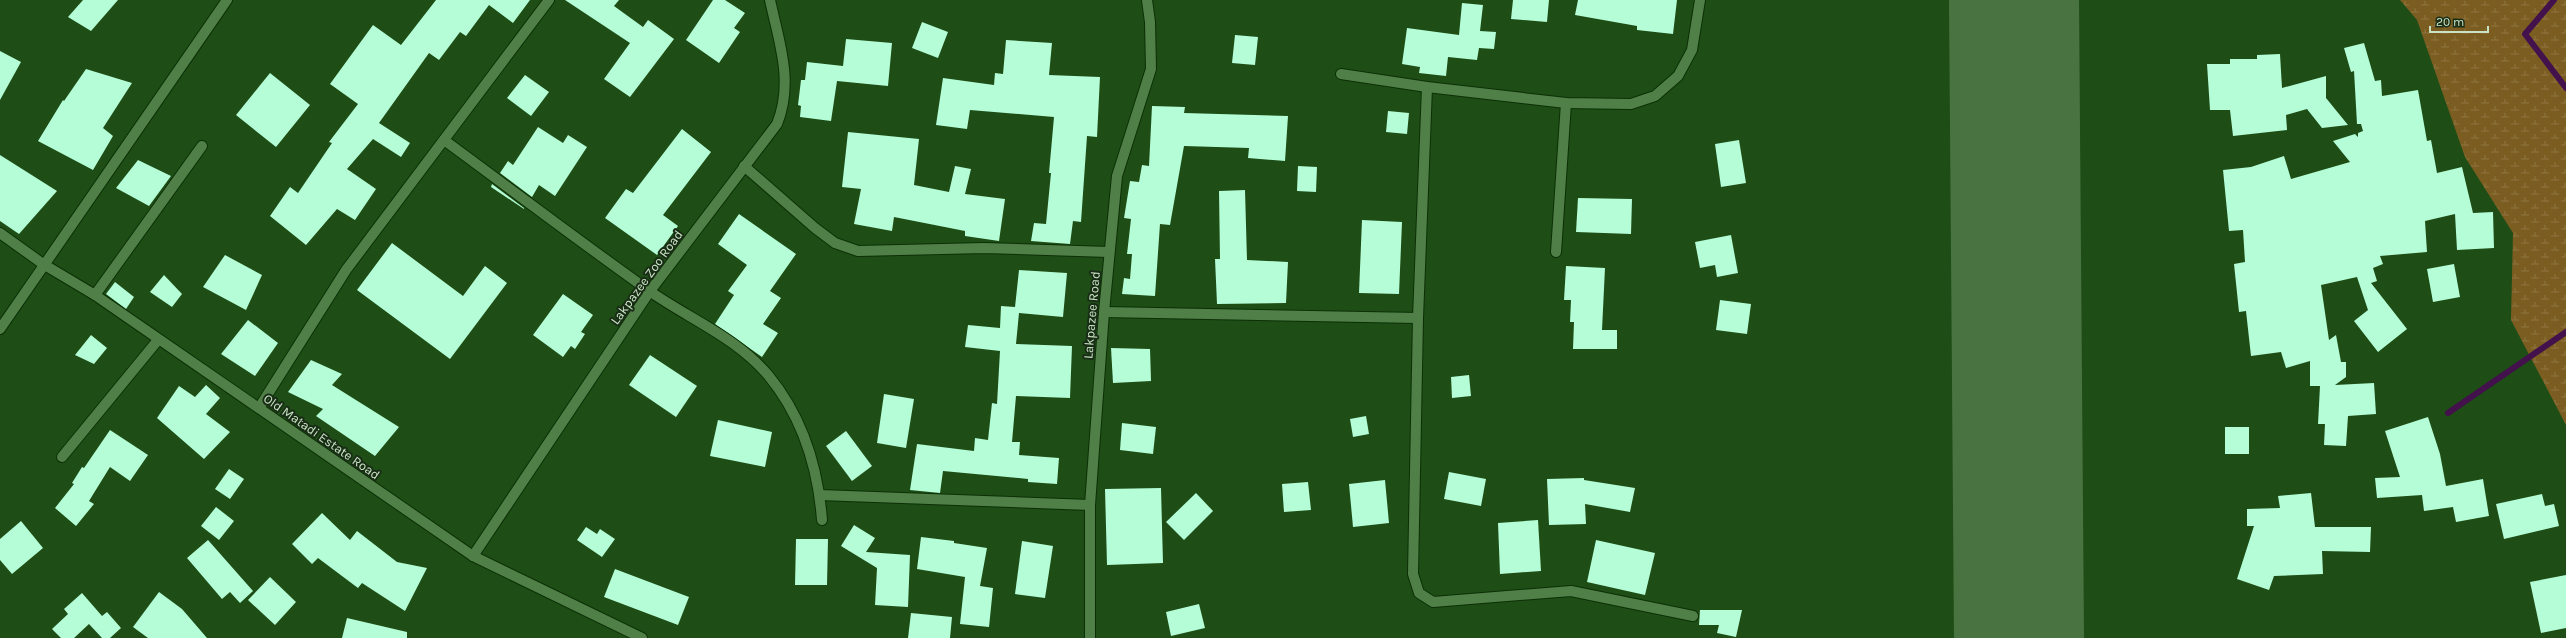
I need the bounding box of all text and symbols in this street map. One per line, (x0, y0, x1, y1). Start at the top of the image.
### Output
scale bar (2430, 8, 2488, 34)
text: 20 m (2436, 15, 2464, 29)
street label: Lakpazee Zoo Road (607, 227, 686, 327)
street label: Lakpazee Road (1080, 271, 1103, 359)
street label: Old Matadi Estate Road (261, 391, 383, 482)

